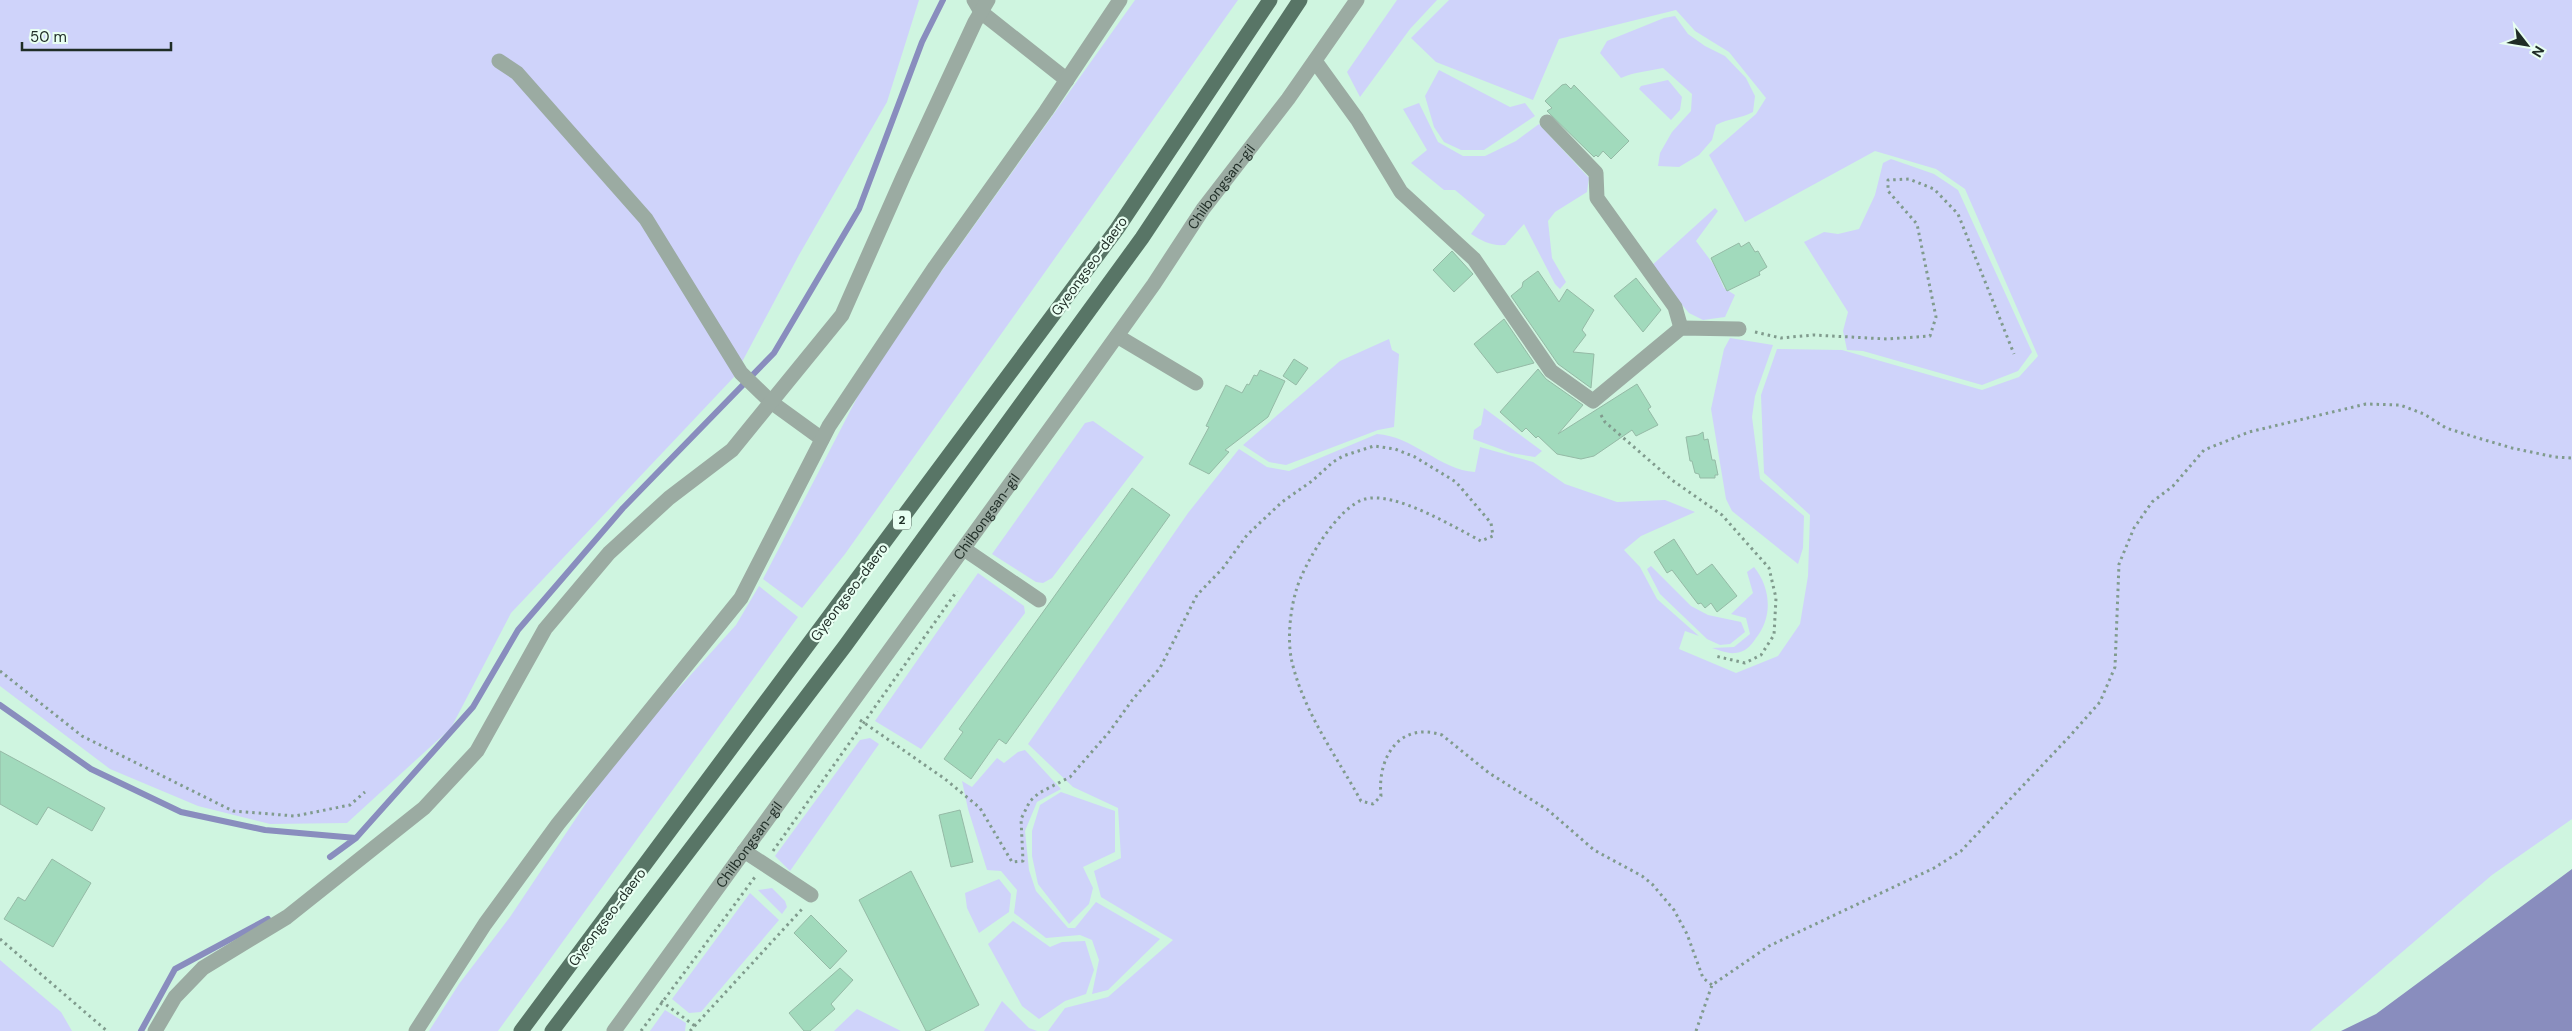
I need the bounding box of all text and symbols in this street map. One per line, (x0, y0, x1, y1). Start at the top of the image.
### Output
scale bar (22, 20, 171, 52)
north arrow (2502, 20, 2552, 70)
text: 50 m (30, 27, 67, 47)
text: N (2528, 43, 2548, 61)
street label: Chilbongsan-gil (1183, 140, 1259, 233)
street label: Gyeongseo-daero (1047, 213, 1131, 319)
street label: Chilbongsan-gil (949, 470, 1024, 563)
road number: 2 (893, 510, 911, 530)
street label: Gyeongseo-daero (806, 539, 892, 645)
street label: Chilbongsan-gil (712, 798, 786, 891)
street label: Gyeongseo-daero (564, 864, 650, 970)

